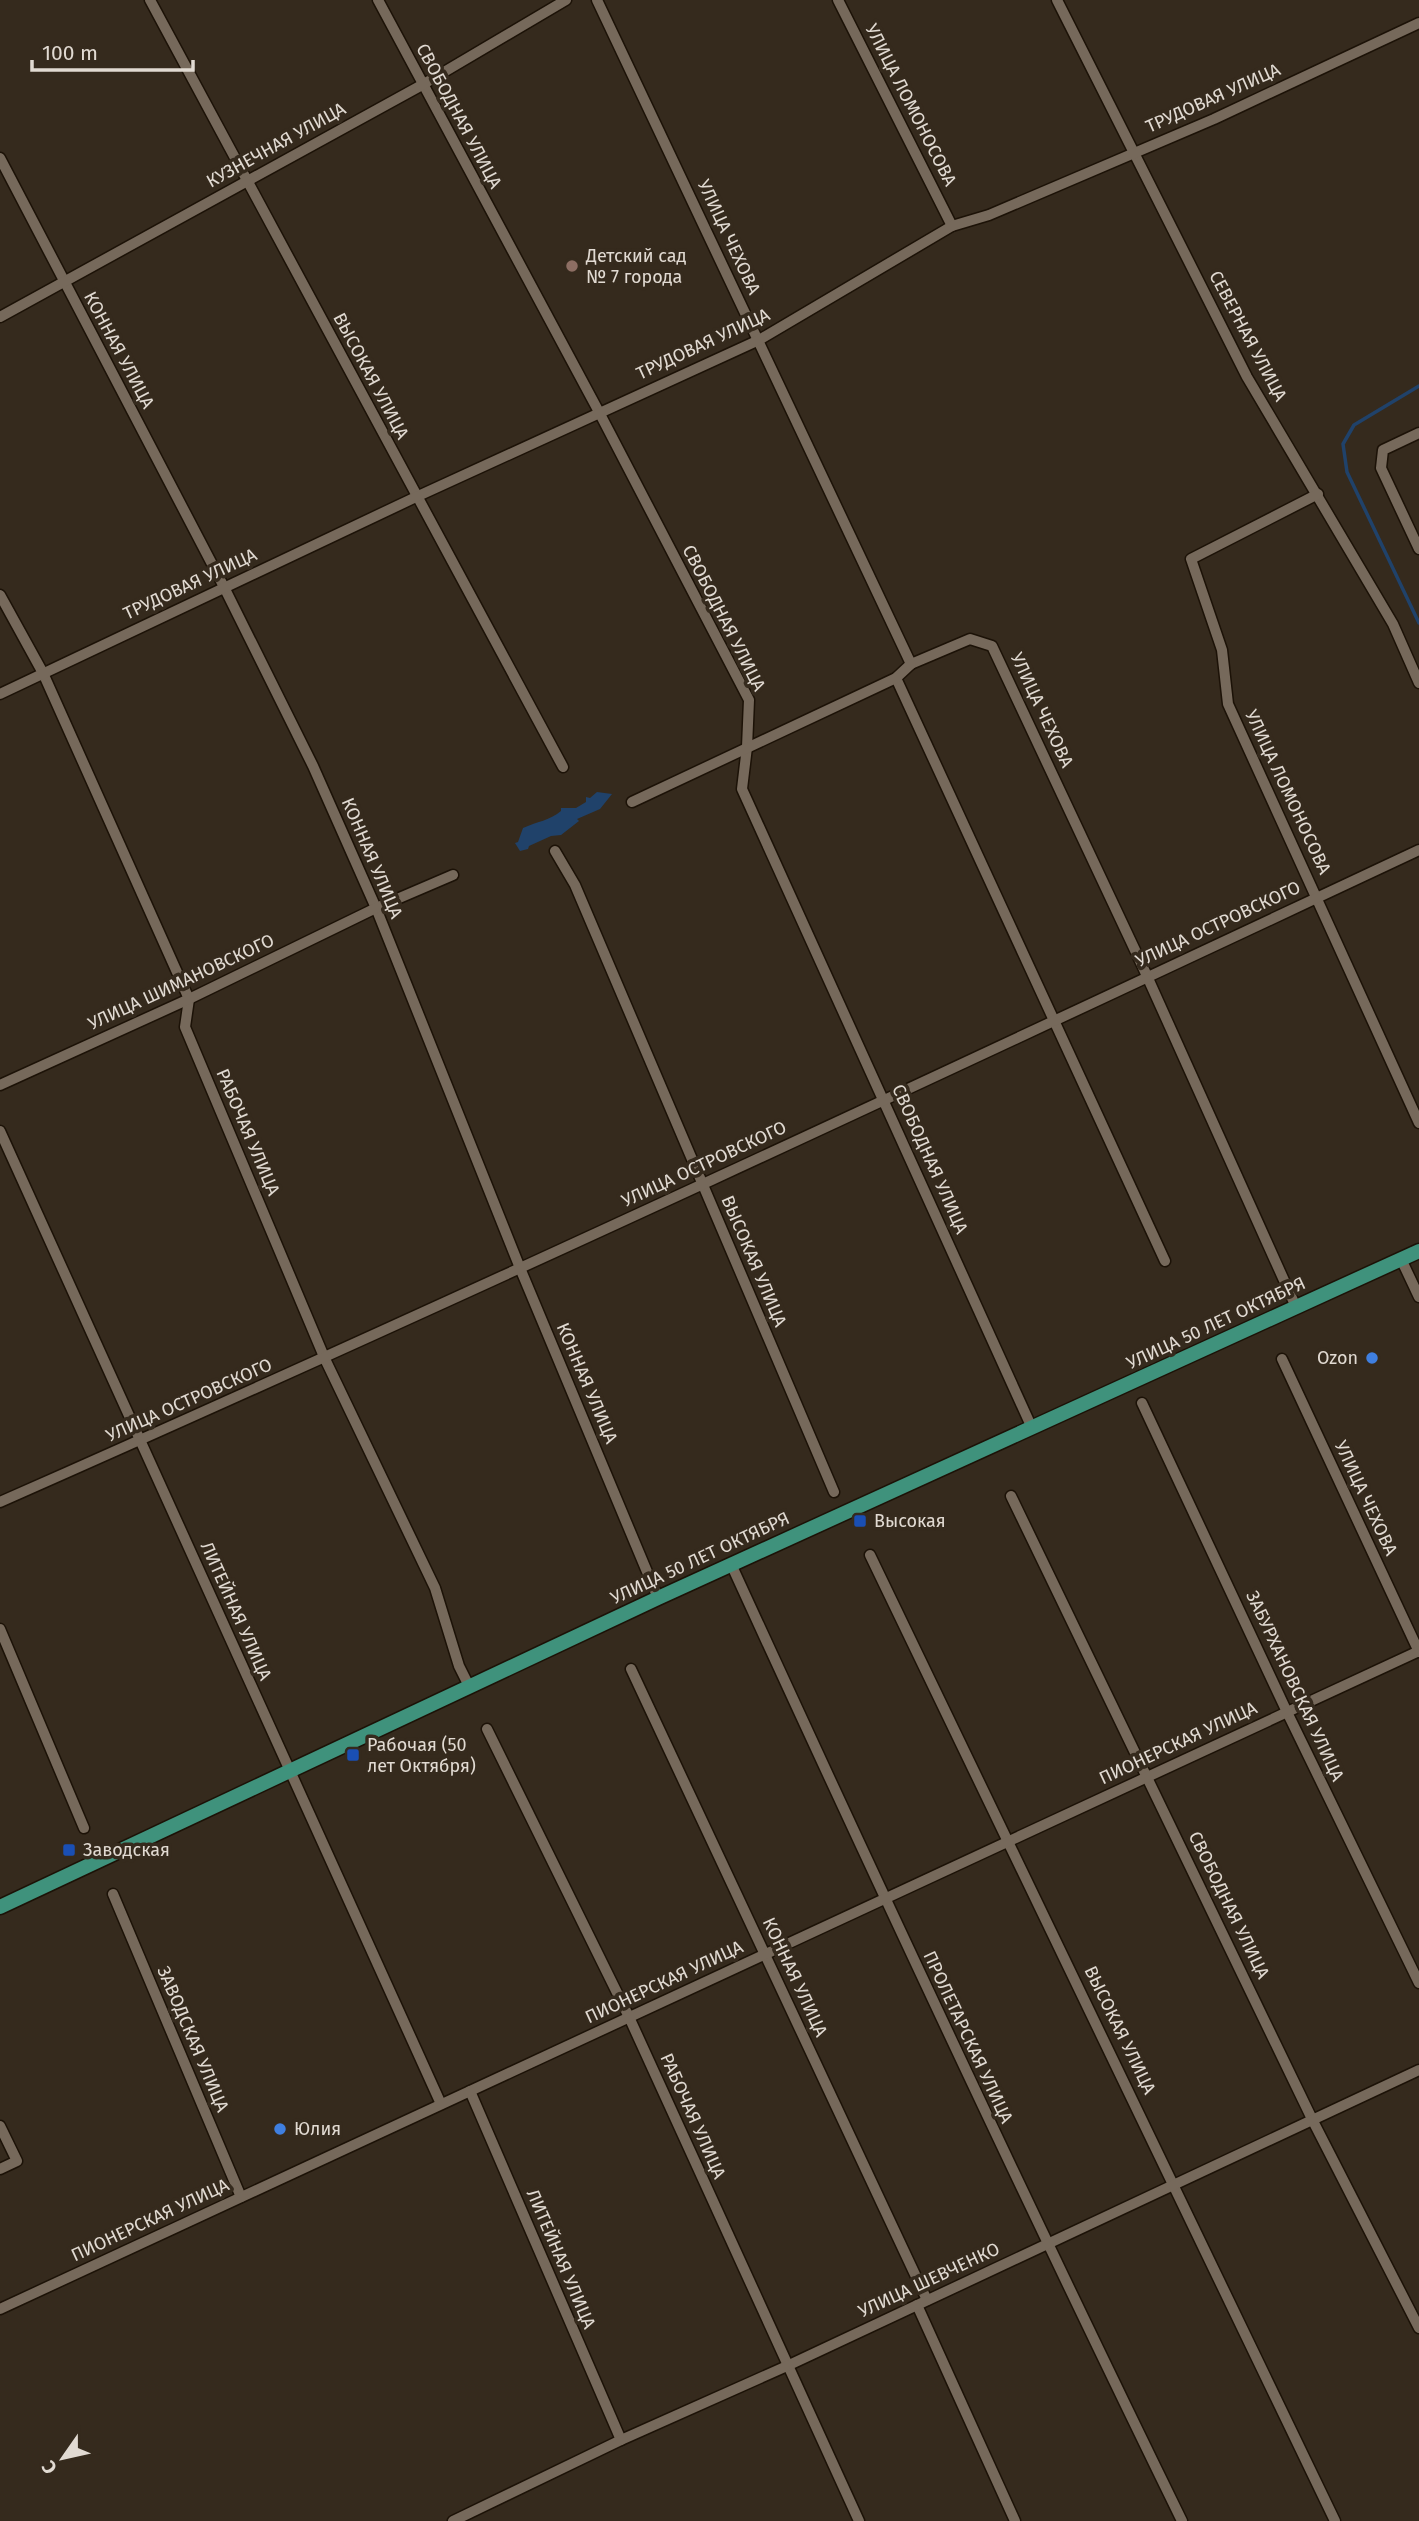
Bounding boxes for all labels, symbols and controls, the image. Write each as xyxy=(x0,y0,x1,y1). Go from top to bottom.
street label: УЛИЦА ЛОМОНОСОВА xyxy=(861,20,962,190)
scale bar xyxy=(32,28,192,72)
text: 100 m xyxy=(42,40,98,66)
street label: СВОБОДНАЯ УЛИЦА xyxy=(411,40,507,193)
street label: ТРУДОВАЯ УЛИЦА xyxy=(1142,58,1284,137)
street label: КУЗНЕЧНАЯ УЛИЦА xyxy=(202,97,350,192)
street label: УЛИЦА ЧЕХОВА xyxy=(693,176,766,299)
place label: Детский сад № 7 города xyxy=(585,245,687,288)
marker: Детский сад № 7 города xyxy=(564,258,580,274)
street label: СЕВЕРНАЯ УЛИЦА xyxy=(1204,267,1292,406)
street label: КОННАЯ УЛИЦА xyxy=(79,288,159,413)
street label: ТРУДОВАЯ УЛИЦА xyxy=(633,303,774,385)
street label: ВЫСОКАЯ УЛИЦА xyxy=(328,309,414,444)
street label: СВОБОДНАЯ УЛИЦА xyxy=(678,541,771,695)
street label: ТРУДОВАЯ УЛИЦА xyxy=(120,543,261,625)
street label: УЛИЦА ЧЕХОВА xyxy=(1006,649,1079,772)
street label: УЛИЦА ЛОМОНОСОВА xyxy=(1240,706,1336,878)
street label: КОННАЯ УЛИЦА xyxy=(337,794,408,922)
street label: УЛИЦА ОСТРОВСКОГО xyxy=(1132,876,1304,972)
street label: УЛИЦА ШИМАНОВСКОГО xyxy=(84,929,278,1035)
street label: РАБОЧАЯ УЛИЦА xyxy=(211,1065,285,1199)
street label: СВОБОДНАЯ УЛИЦА xyxy=(887,1081,973,1238)
street label: УЛИЦА ОСТРОВСКОГО xyxy=(618,1116,790,1212)
street label: ВЫСОКАЯ УЛИЦА xyxy=(716,1192,792,1330)
street label: УЛИЦА 50 ЛЕТ ОКТЯБРЯ xyxy=(1123,1272,1309,1374)
street label: КОННАЯ УЛИЦА xyxy=(552,1319,623,1447)
place label: Ozon xyxy=(1317,1347,1358,1369)
marker: Ozon xyxy=(1364,1350,1380,1366)
street label: УЛИЦА ОСТРОВСКОГО xyxy=(103,1353,275,1447)
street label: УЛИЦА ЧЕХОВА xyxy=(1330,1437,1403,1560)
street label: УЛИЦА 50 ЛЕТ ОКТЯБРЯ xyxy=(607,1507,793,1609)
place label: Высокая xyxy=(874,1510,946,1532)
marker: Высокая xyxy=(852,1513,868,1529)
street label: ЛИТЕЙНАЯ УЛИЦА xyxy=(196,1538,277,1684)
street label: ЗАБУРХАНОВСКАЯ УЛИЦА xyxy=(1241,1587,1349,1785)
street label: ПИОНЕРСКАЯ УЛИЦА xyxy=(1096,1696,1261,1789)
place label: Рабочая (50 лет Октября) xyxy=(367,1734,476,1777)
marker: Рабочая (50 лет Октября) xyxy=(345,1747,361,1763)
street label: СВОБОДНАЯ УЛИЦА xyxy=(1184,1828,1275,1983)
place label: Заводская xyxy=(83,1839,170,1861)
marker: Заводская xyxy=(61,1842,77,1858)
street label: КОННАЯ УЛИЦА xyxy=(758,1914,833,2041)
street label: ПИОНЕРСКАЯ УЛИЦА xyxy=(582,1935,747,2028)
street label: ПРОЛЕТАРСКАЯ УЛИЦА xyxy=(918,1947,1018,2127)
street label: ВЫСОКАЯ УЛИЦА xyxy=(1079,1962,1161,2098)
street label: ЗАВОДСКАЯ УЛИЦА xyxy=(152,1963,234,2116)
street label: РАБОЧАЯ УЛИЦА xyxy=(655,2050,731,2183)
place label: Юлия xyxy=(294,2118,341,2140)
marker: Юлия xyxy=(272,2121,288,2137)
street label: ПИОНЕРСКАЯ УЛИЦА xyxy=(68,2173,233,2266)
street label: ЛИТЕЙНАЯ УЛИЦА xyxy=(522,2186,601,2333)
street label: УЛИЦА ШЕВЧЕНКО xyxy=(855,2238,1003,2322)
north arrow xyxy=(28,2423,98,2493)
text: С xyxy=(37,2456,62,2478)

